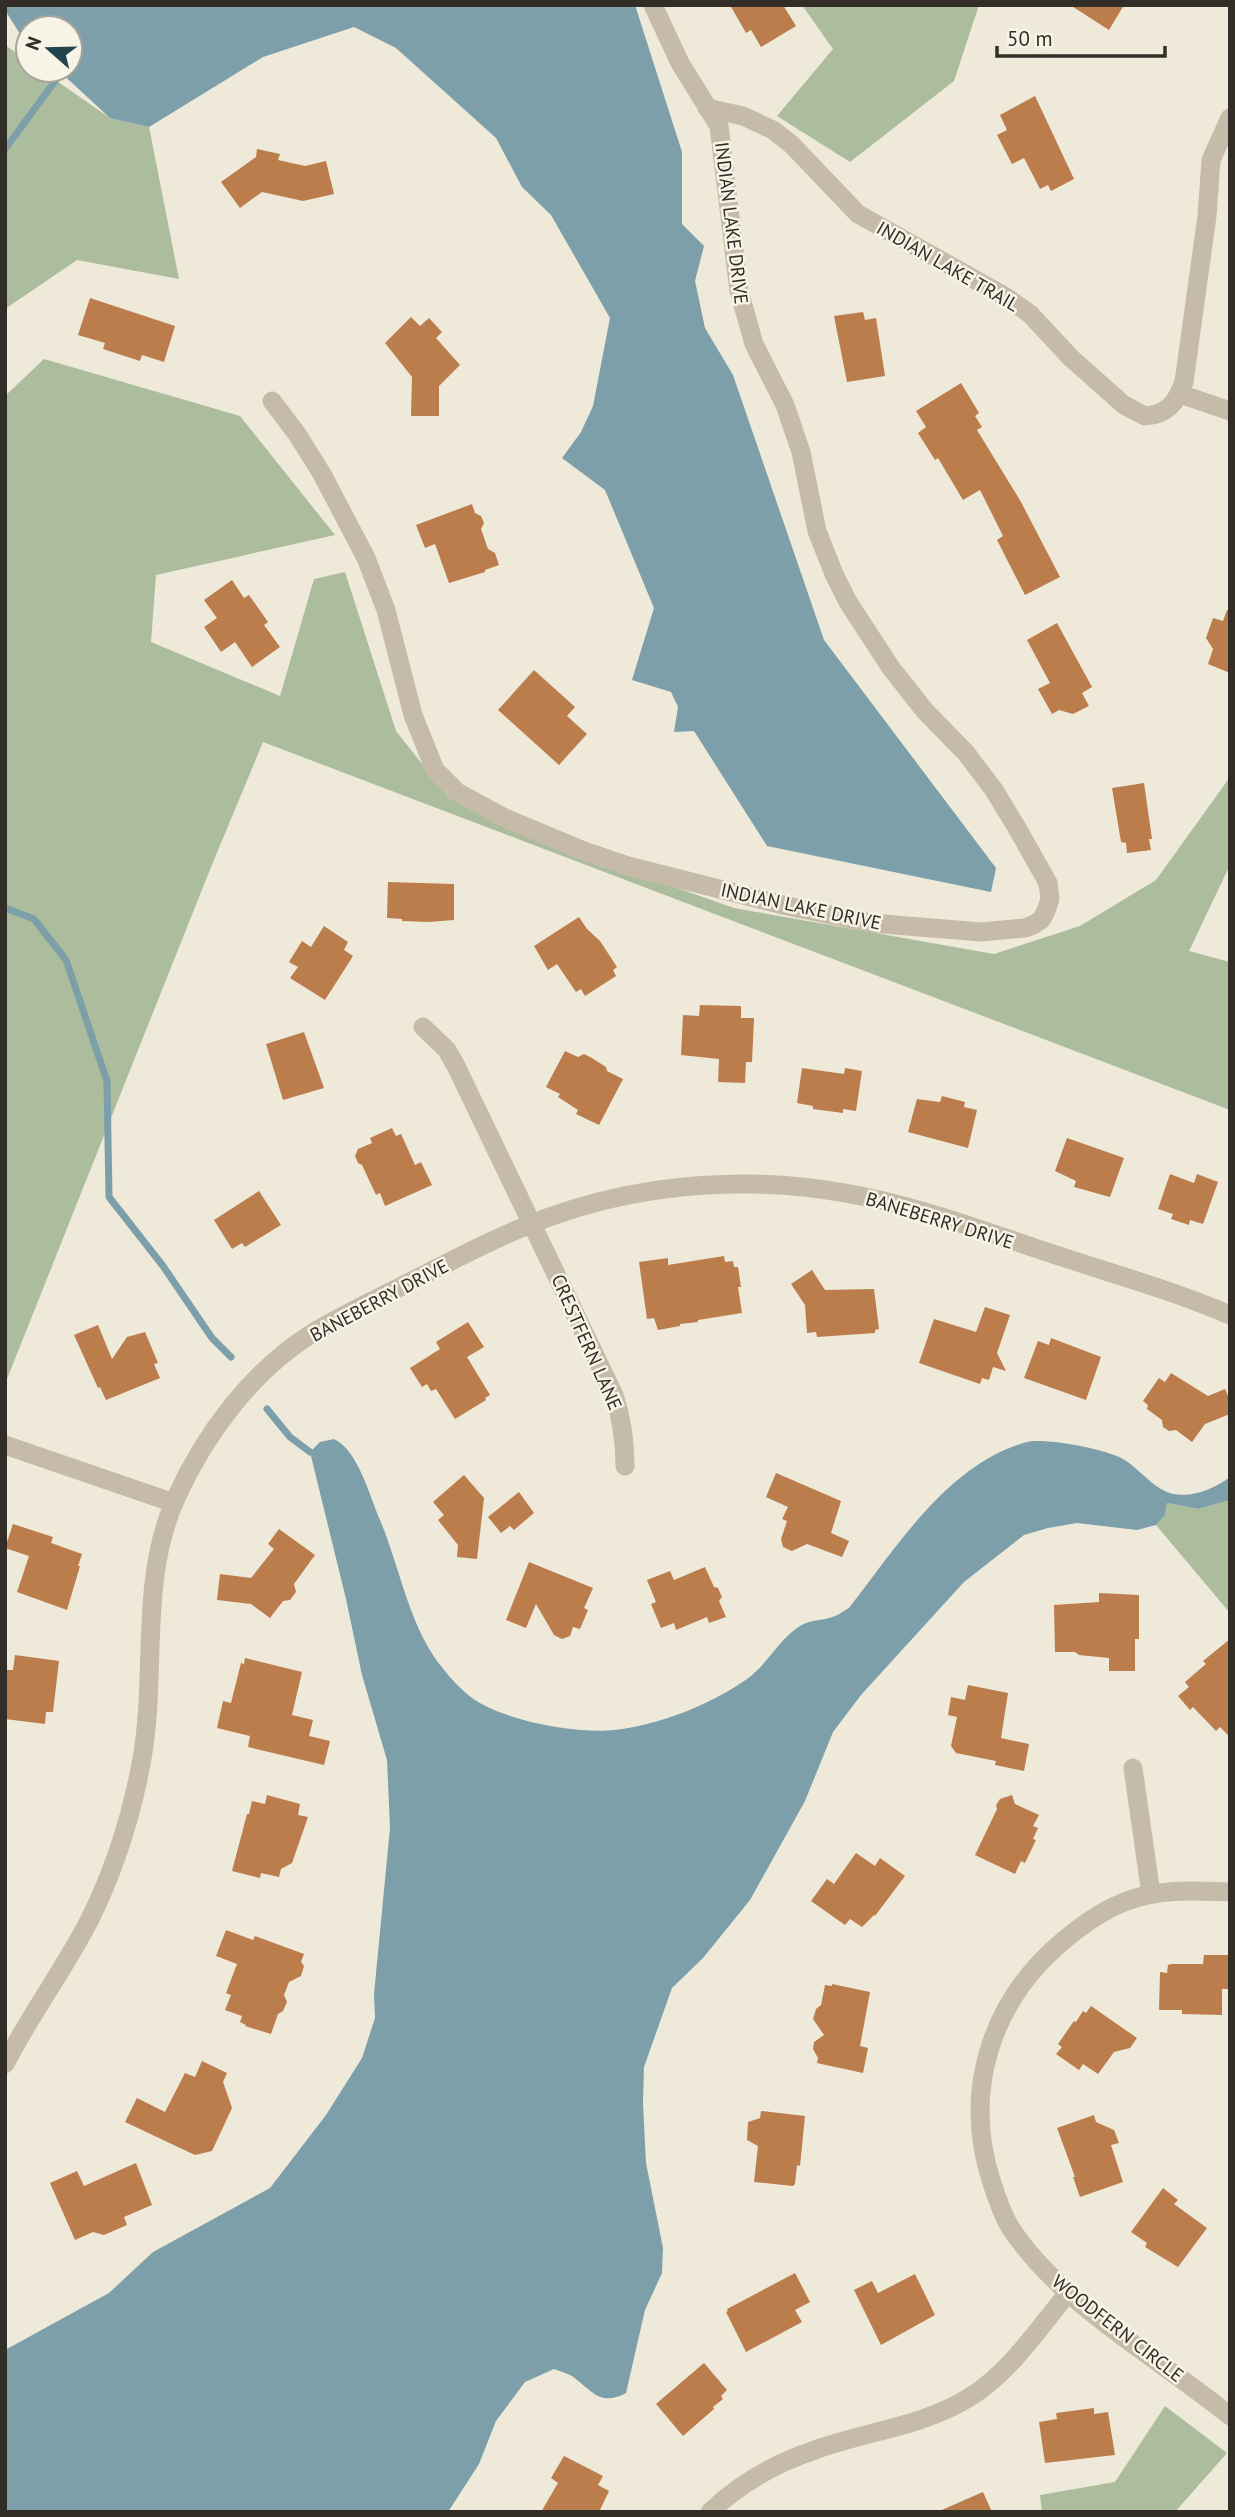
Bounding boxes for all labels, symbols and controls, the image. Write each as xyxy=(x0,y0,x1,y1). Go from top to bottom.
north arrow xyxy=(14,14,84,84)
scale bar xyxy=(997,14,1165,58)
text: 50 m xyxy=(1007,25,1053,52)
text: N xyxy=(20,33,46,53)
street label: INDIAN LAKE DRIVE xyxy=(710,140,754,306)
street label: INDIAN LAKE TRAIL xyxy=(873,216,1024,317)
street label: INDIAN LAKE DRIVE xyxy=(719,877,883,935)
street label: BANEBERRY DRIVE xyxy=(863,1186,1017,1254)
street label: BANEBERRY DRIVE xyxy=(306,1253,452,1347)
street label: CRESTFERN LANE xyxy=(546,1270,628,1414)
street label: WOODFERN CIRCLE xyxy=(1047,2269,1189,2387)

